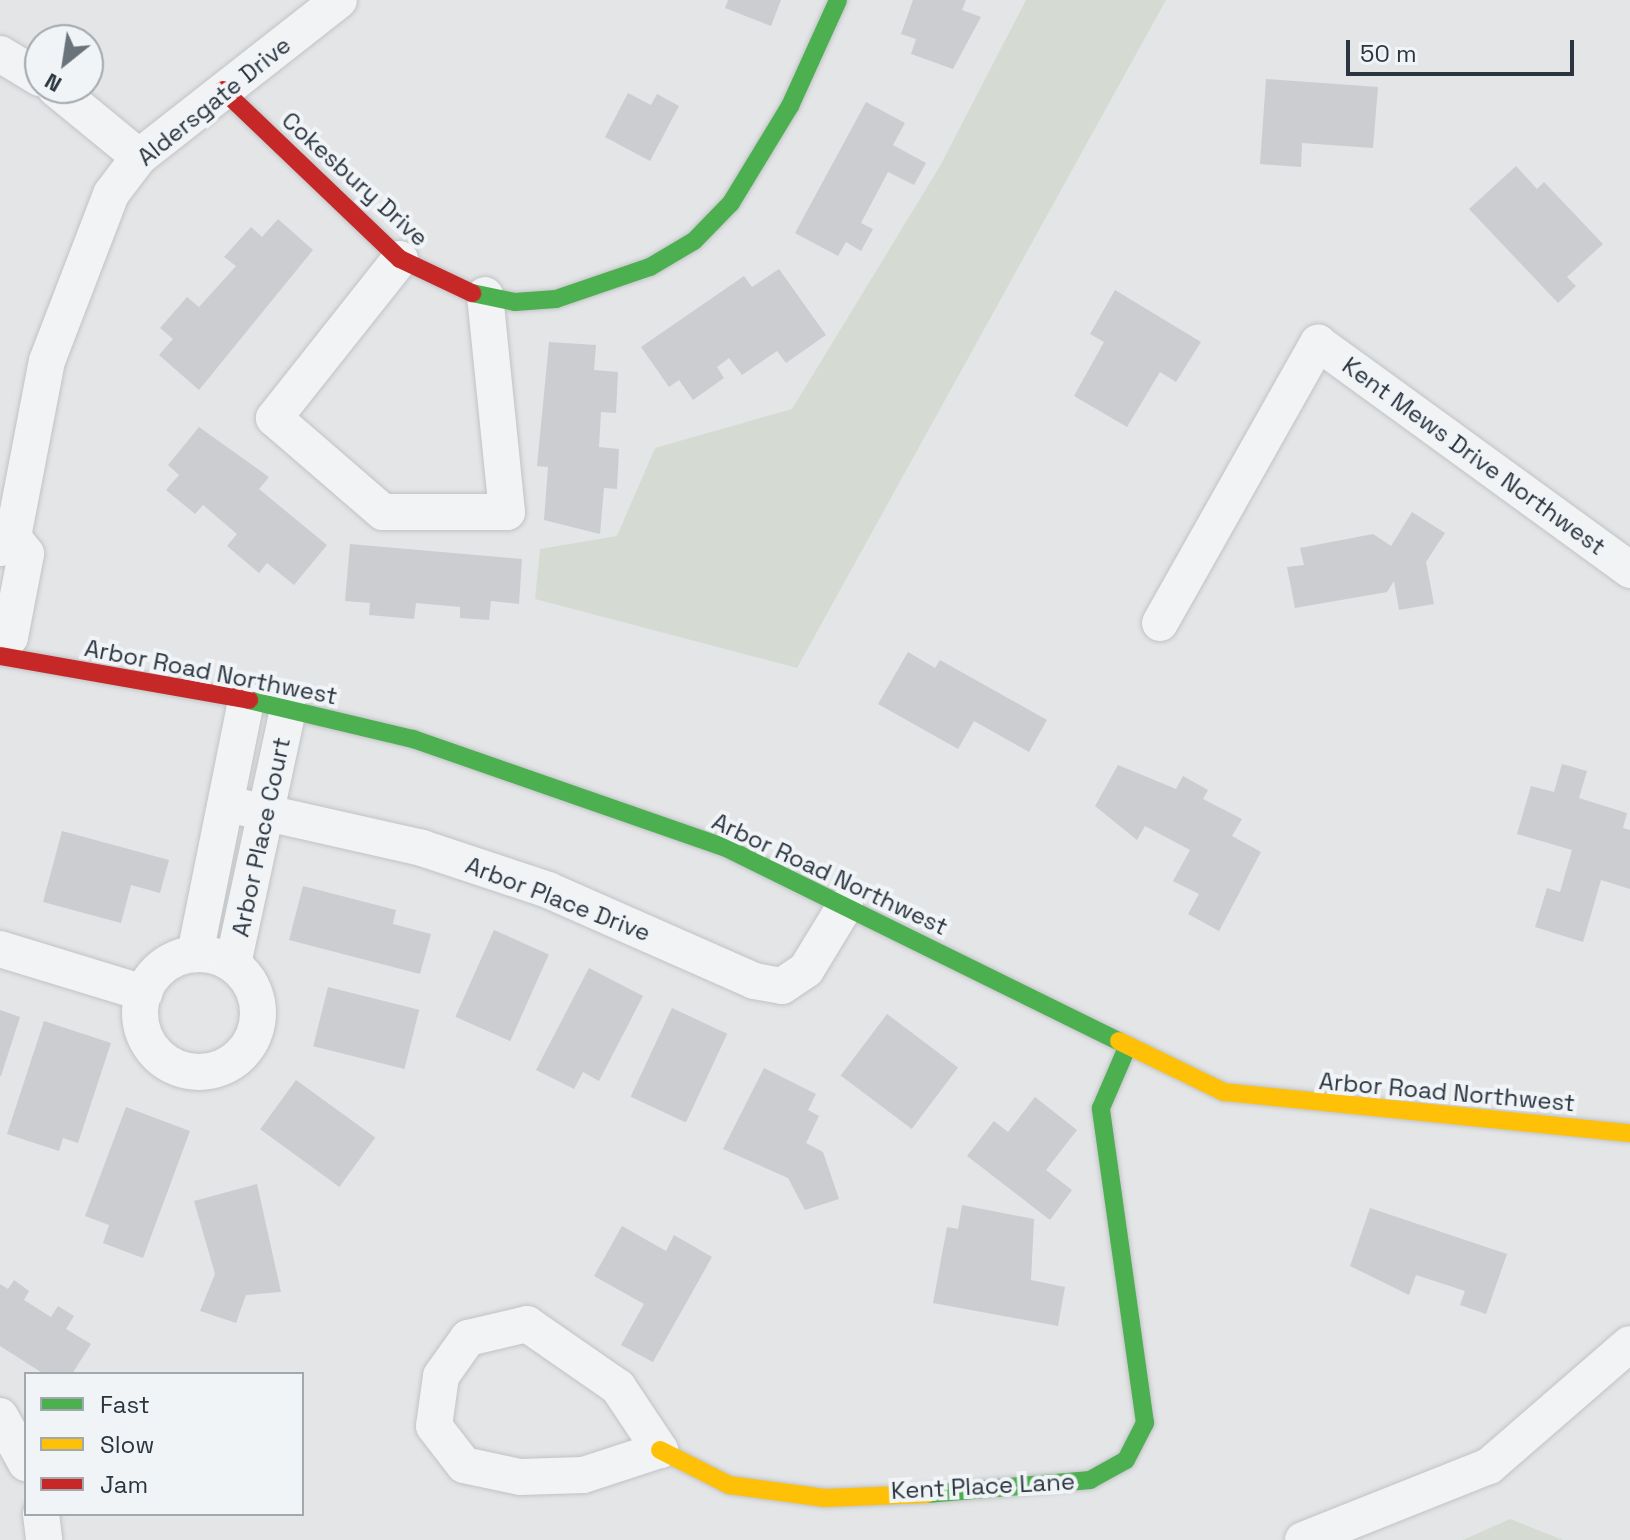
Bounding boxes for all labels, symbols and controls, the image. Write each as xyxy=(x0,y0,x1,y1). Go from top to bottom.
north arrow xyxy=(24,24,104,104)
scale bar xyxy=(1350,24,1578,74)
street label: Aldersgate Drive xyxy=(131,30,297,172)
text: 50 m xyxy=(1360,38,1417,69)
text: N xyxy=(40,67,66,99)
street label: Cokesbury Drive xyxy=(276,106,434,252)
street label: Kent Mews Drive Northwest xyxy=(1337,351,1611,561)
street label: Arbor Road Northwest xyxy=(82,633,340,711)
street label: Arbor Place Court xyxy=(226,735,296,939)
street label: Arbor Road Northwest xyxy=(708,807,952,941)
street label: Arbor Place Drive xyxy=(462,850,654,948)
street label: Arbor Road Northwest xyxy=(1318,1066,1576,1118)
legend xyxy=(24,1372,304,1516)
text: Fast xyxy=(100,1389,150,1420)
text: Slow xyxy=(100,1429,154,1460)
street label: Kent Place Lane xyxy=(890,1467,1076,1505)
text: Jam xyxy=(100,1469,148,1500)

